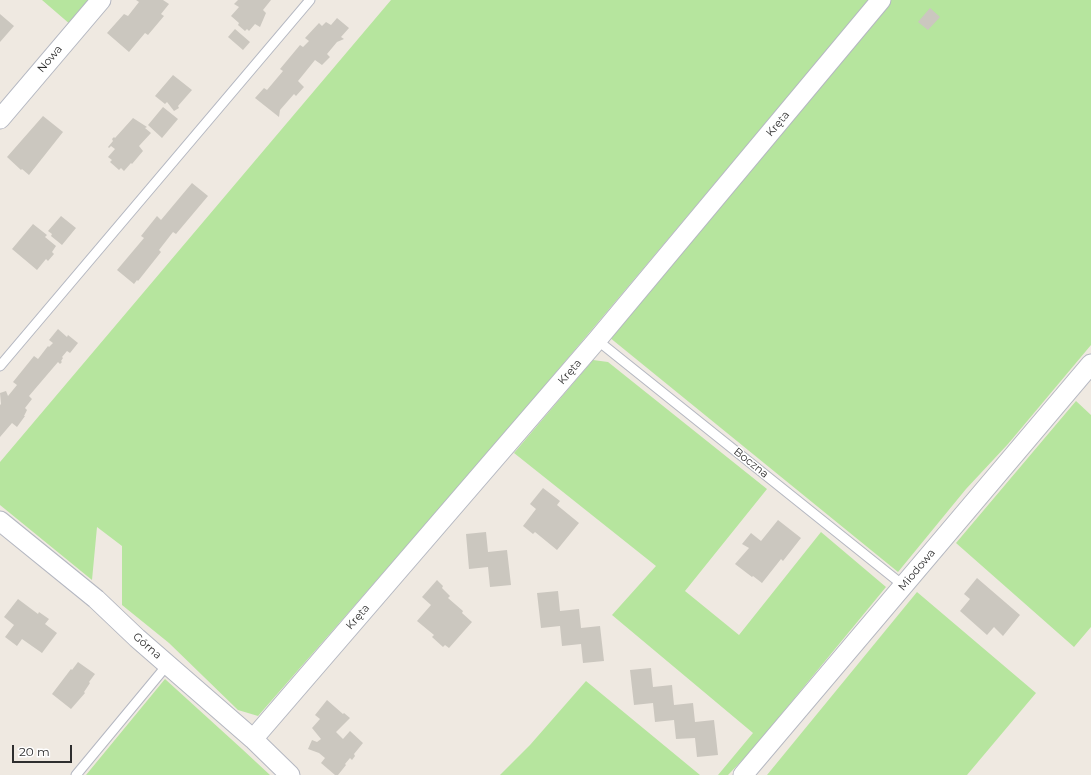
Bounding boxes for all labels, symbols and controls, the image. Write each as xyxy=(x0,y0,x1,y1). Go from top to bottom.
street label: Nowa xyxy=(35,43,65,75)
street label: Kręta xyxy=(764,109,792,139)
street label: Kręta xyxy=(555,357,585,387)
street label: Boczna xyxy=(731,445,771,481)
street label: Miodowa xyxy=(896,546,938,594)
street label: Kręta xyxy=(343,602,373,632)
street label: Górna xyxy=(130,630,164,662)
scale bar xyxy=(14,737,74,763)
text: 20 m xyxy=(19,744,50,759)

